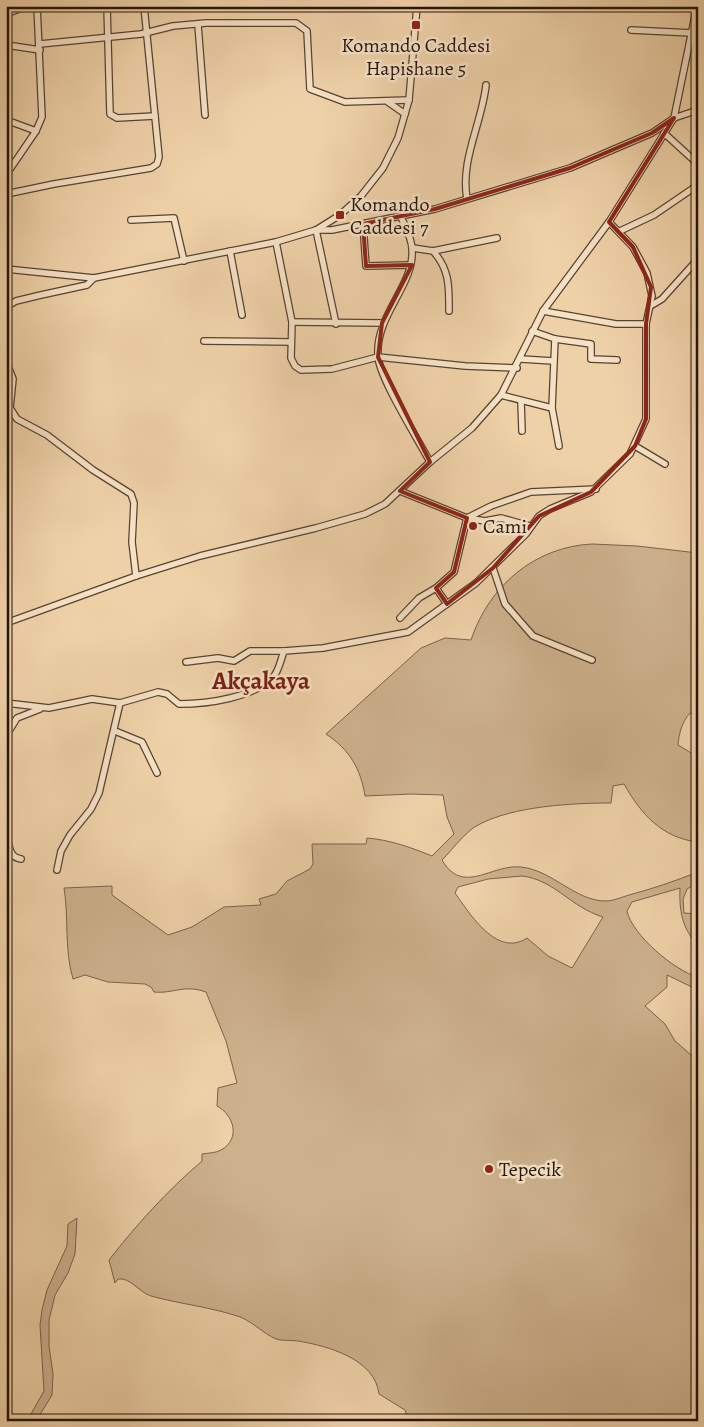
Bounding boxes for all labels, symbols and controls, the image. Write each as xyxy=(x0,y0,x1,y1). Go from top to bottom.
marker: Komando Caddesi Hapishane 5 xyxy=(410,19,422,31)
place label: Komando Caddesi Hapishane 5 xyxy=(341,32,491,82)
place label: Komando Caddesi 7 xyxy=(350,191,430,241)
marker: Komando Caddesi 7 xyxy=(334,209,346,221)
place label: Cami xyxy=(483,513,527,540)
marker: Cami xyxy=(467,520,479,532)
district label: Akçakaya xyxy=(211,664,310,698)
place label: Tepecik xyxy=(499,1156,561,1183)
marker: Tepecik xyxy=(483,1163,495,1175)

